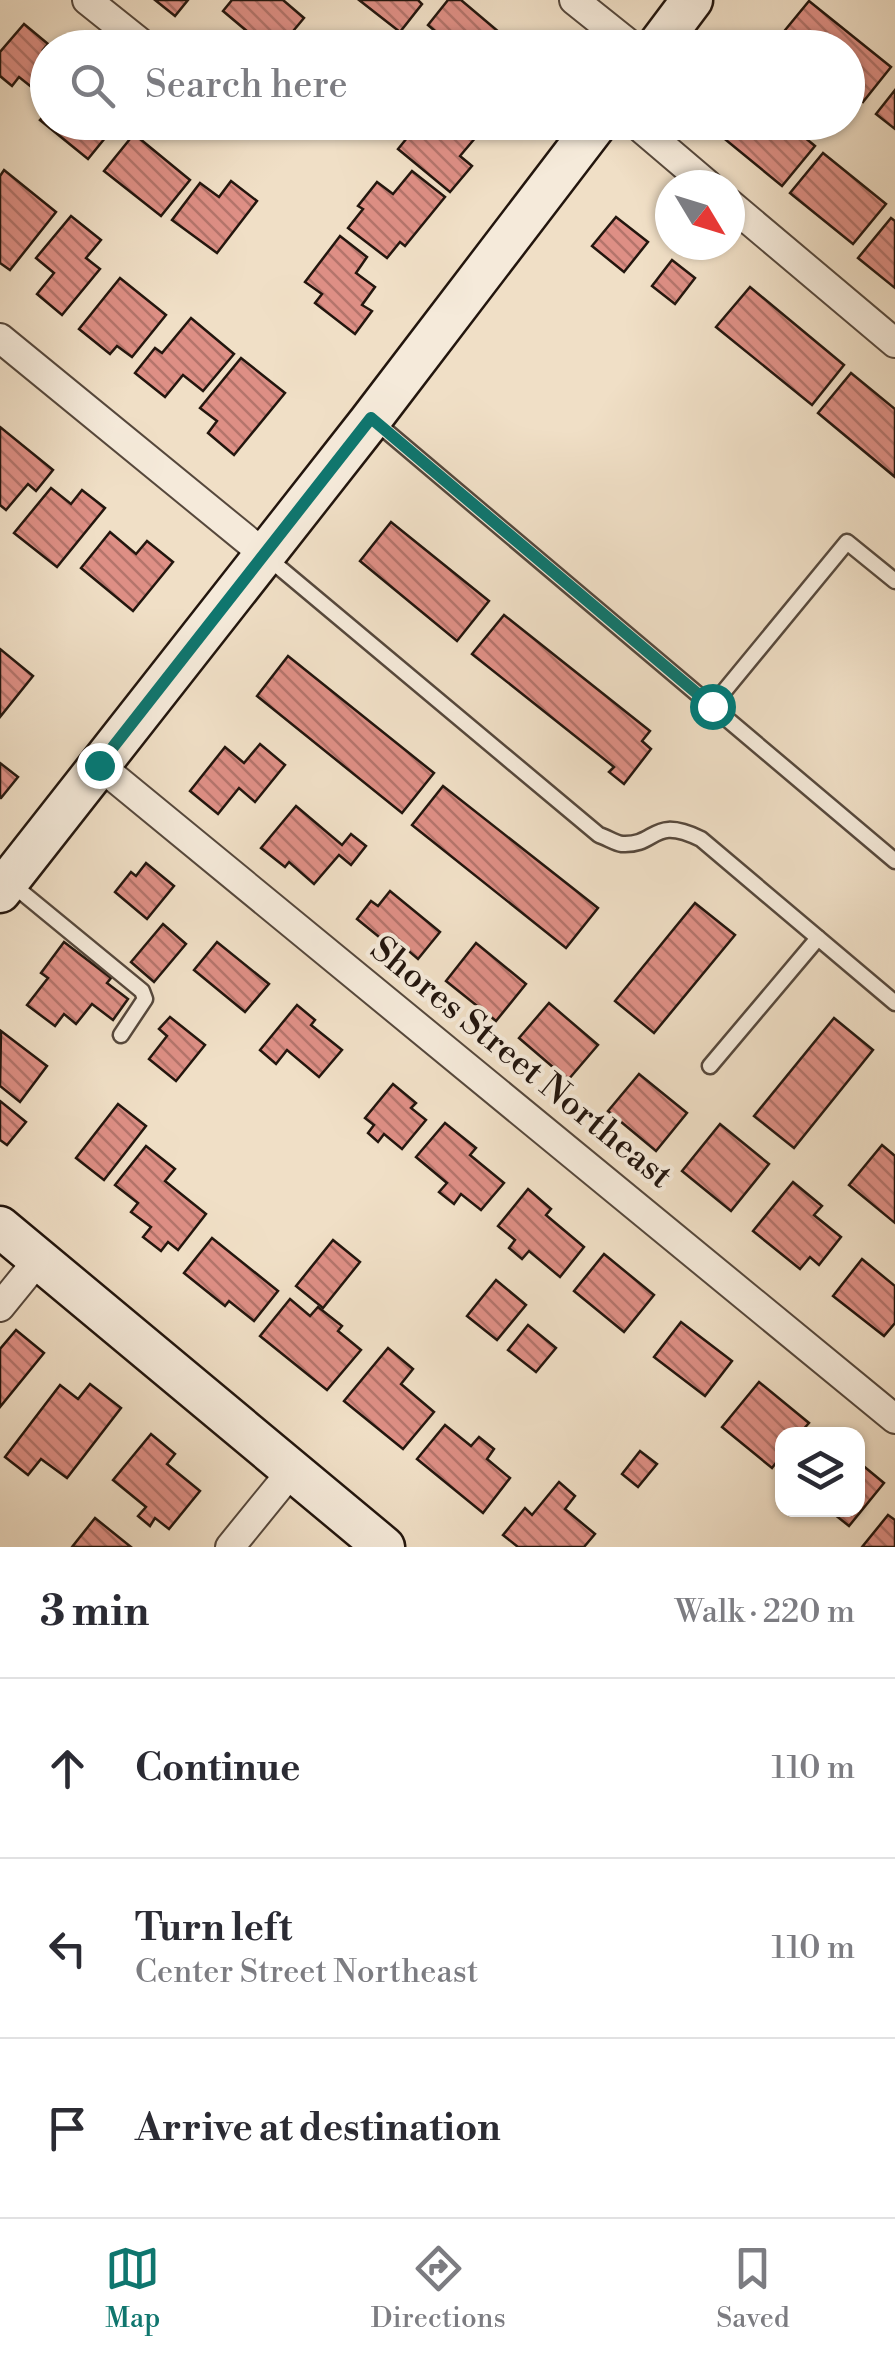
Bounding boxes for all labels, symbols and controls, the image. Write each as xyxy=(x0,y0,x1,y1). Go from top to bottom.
search box xyxy=(30,30,865,140)
icon: search xyxy=(65,58,120,113)
text: Search here xyxy=(145,62,348,109)
north arrow xyxy=(655,170,745,260)
route start xyxy=(690,684,736,730)
route end xyxy=(77,743,123,789)
street label: Shores Street Northeast xyxy=(361,928,681,1198)
map controls xyxy=(775,1427,865,1517)
button: layers xyxy=(775,1427,865,1517)
text: 3 min xyxy=(40,1586,149,1639)
text: Walk · 220 m xyxy=(675,1592,855,1632)
icon: ahead xyxy=(40,1741,95,1796)
text: Continue xyxy=(135,1745,300,1792)
text: 110 m xyxy=(772,1748,855,1788)
text: Turn left xyxy=(135,1905,292,1952)
icon: left xyxy=(40,1921,95,1976)
text: 110 m xyxy=(772,1928,855,1968)
text: Center Street Northeast xyxy=(135,1952,478,1992)
icon: arrive xyxy=(40,2101,95,2156)
text: Arrive at destination xyxy=(135,2105,501,2152)
tab: Map xyxy=(105,2241,160,2336)
tab: Directions xyxy=(371,2241,506,2336)
tab: Saved xyxy=(716,2241,790,2336)

